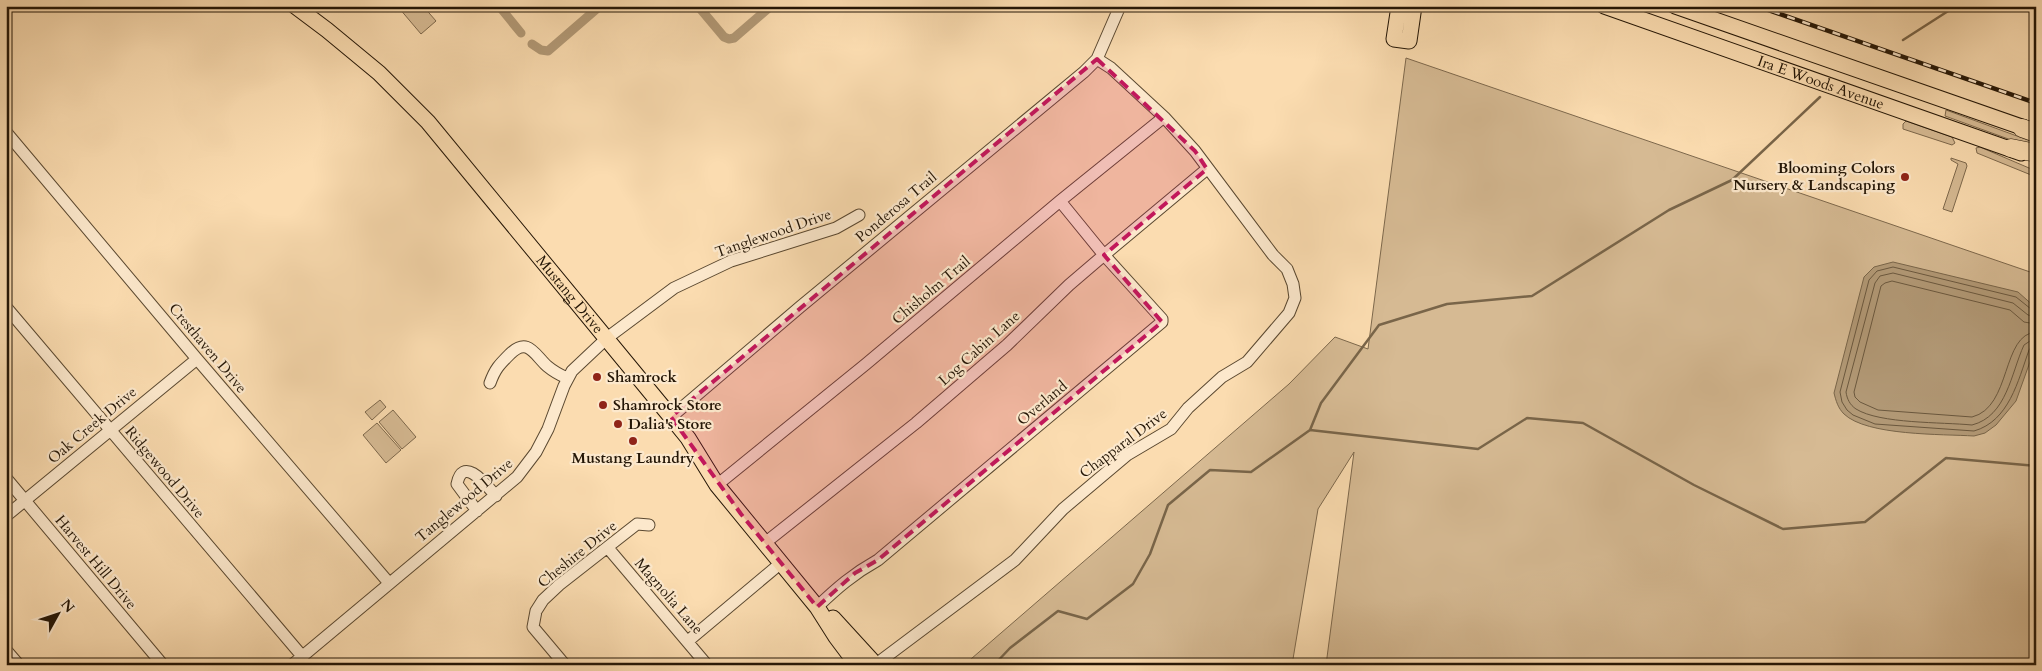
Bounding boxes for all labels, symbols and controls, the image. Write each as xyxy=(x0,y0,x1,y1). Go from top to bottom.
street label: Ira E Woods Avenue xyxy=(1755,51,1887,114)
place label: Blooming Colors Nursery & Landscaping xyxy=(1733,158,1895,195)
street label: Ponderosa Trail xyxy=(851,167,941,247)
marker: Blooming Colors Nursery & Landscaping xyxy=(1899,171,1911,183)
street label: Tanglewood Drive xyxy=(712,204,834,262)
street label: Mustang Drive xyxy=(532,251,608,338)
street label: Chisholm Trail xyxy=(887,251,975,329)
street label: Cresthaven Drive xyxy=(165,299,252,397)
street label: Log Cabin Lane xyxy=(934,306,1024,390)
place label: Shamrock xyxy=(607,367,677,387)
marker: Shamrock xyxy=(591,371,603,383)
street label: Overland xyxy=(1013,376,1071,430)
street label: Oak Creek Drive xyxy=(43,382,141,468)
place label: Shamrock Store xyxy=(613,395,722,415)
marker: Shamrock Store xyxy=(597,399,609,411)
street label: Chapparal Drive xyxy=(1075,403,1171,482)
place label: Dalia's Store xyxy=(628,414,712,434)
marker: Dalia's Store xyxy=(612,418,624,430)
street label: Ridgewood Drive xyxy=(121,422,210,522)
marker: Mustang Laundry xyxy=(627,435,639,447)
place label: Mustang Laundry xyxy=(572,448,695,468)
street label: Tanglewood Drive xyxy=(411,453,517,547)
street label: Harvest Hill Drive xyxy=(51,511,142,614)
street label: Cheshire Drive xyxy=(533,516,621,592)
street label: Magnolia Lane xyxy=(630,554,708,639)
north arrow xyxy=(32,588,82,638)
text: N xyxy=(56,595,79,617)

